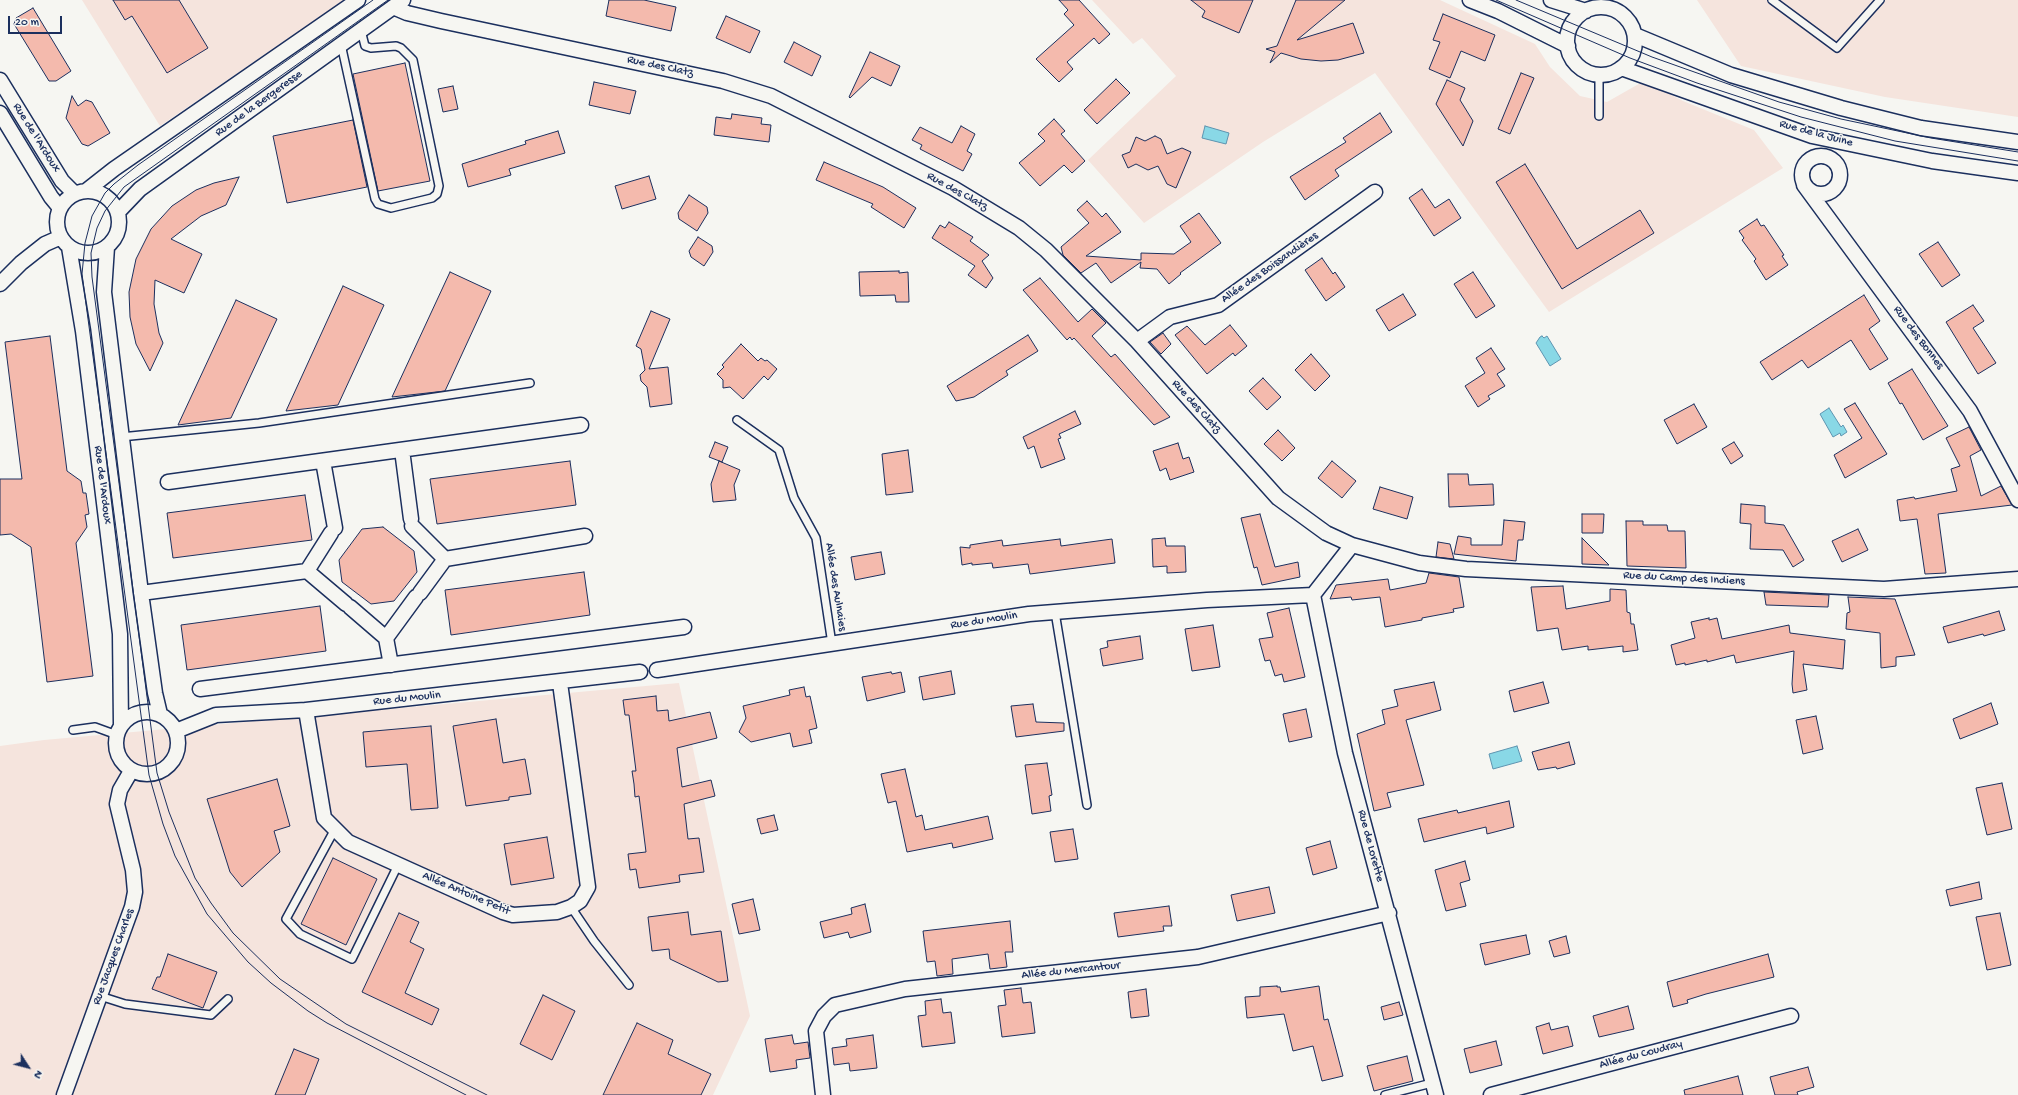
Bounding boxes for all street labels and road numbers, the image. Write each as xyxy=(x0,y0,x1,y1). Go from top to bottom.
street label: Rue des Clatz xyxy=(626,53,694,81)
street label: Rue de la Bergeresse xyxy=(213,68,305,140)
street label: Rue de l'Ardoux xyxy=(9,101,63,175)
street label: Rue de la Juine xyxy=(1778,117,1854,151)
street label: Rue des Clatz xyxy=(924,169,990,215)
street label: Allée des Boissandières xyxy=(1219,229,1321,307)
street label: Rue des Bonnes xyxy=(1889,303,1947,373)
street label: Rue des Clatz xyxy=(1168,377,1224,437)
street label: Rue de l'Ardoux xyxy=(90,445,114,525)
street label: Allée des Aulnaies xyxy=(821,542,849,632)
street label: Rue du Camp des Indiens xyxy=(1623,569,1745,589)
street label: Rue du Moulin xyxy=(949,609,1019,633)
street label: Rue du Moulin xyxy=(373,688,441,710)
street label: Rue de Lorette xyxy=(1353,808,1387,884)
street label: Allée Antoine Petit xyxy=(420,869,512,919)
street label: Rue Jacques Charles xyxy=(90,907,138,1007)
street label: Allée du Mercantour xyxy=(1021,959,1121,983)
street label: Allée du Coudray xyxy=(1598,1037,1684,1073)

